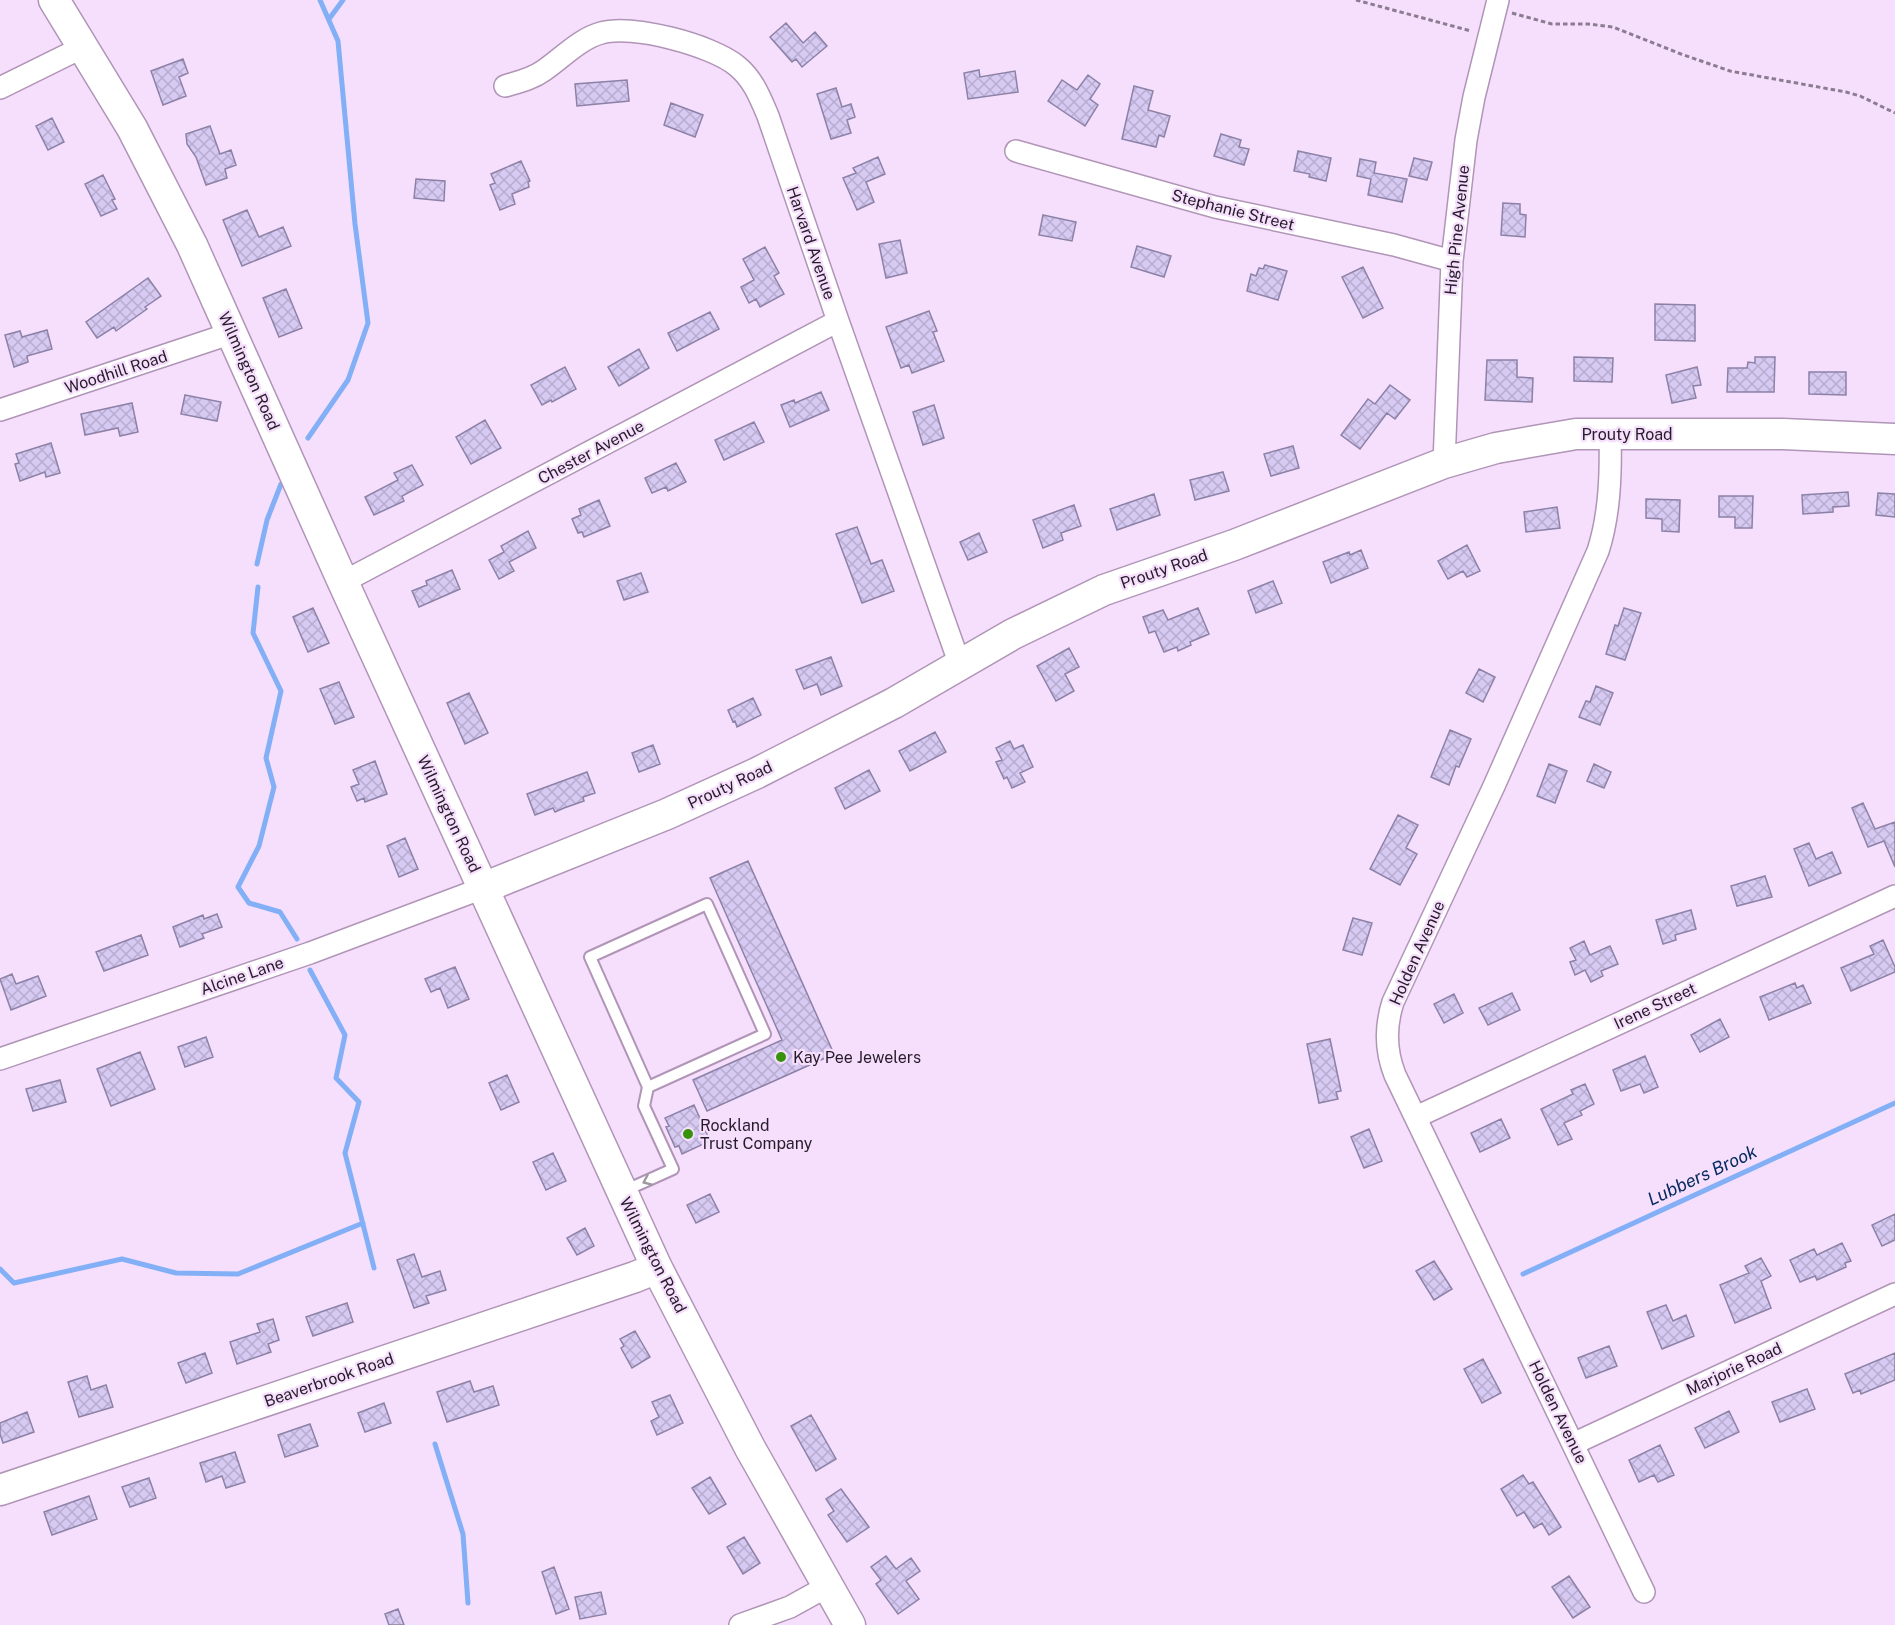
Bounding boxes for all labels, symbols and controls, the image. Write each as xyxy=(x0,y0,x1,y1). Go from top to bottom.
street label: High Pine Avenue xyxy=(1441,164,1473,296)
street label: Harvard Avenue xyxy=(783,184,839,302)
street label: Stephanie Street xyxy=(1170,186,1296,234)
street label: Wilmington Road xyxy=(214,309,284,433)
street label: Woodhill Road xyxy=(62,346,170,398)
street label: Chester Avenue xyxy=(535,416,647,488)
street label: Prouty Road xyxy=(1581,425,1673,444)
street label: Prouty Road xyxy=(1118,545,1210,593)
street label: Wilmington Road xyxy=(413,752,485,876)
street label: Prouty Road xyxy=(685,757,775,813)
street label: Holden Avenue xyxy=(1385,898,1449,1008)
street label: Alcine Lane xyxy=(198,953,286,999)
street label: Irene Street xyxy=(1611,979,1699,1033)
place label: Kay Pee Jewelers xyxy=(793,1048,921,1067)
marker: Kay Pee Jewelers xyxy=(774,1050,788,1064)
place label: Rockland Trust Company xyxy=(700,1116,813,1153)
marker: Rockland Trust Company xyxy=(681,1127,695,1141)
water label: Lubbers Brook xyxy=(1644,1140,1760,1210)
one-way arrow xyxy=(643,1174,654,1186)
street label: Wilmington Road xyxy=(616,1194,690,1316)
street label: Marjorie Road xyxy=(1683,1339,1785,1399)
street label: Beaverbrook Road xyxy=(262,1349,396,1411)
street label: Holden Avenue xyxy=(1525,1357,1591,1467)

